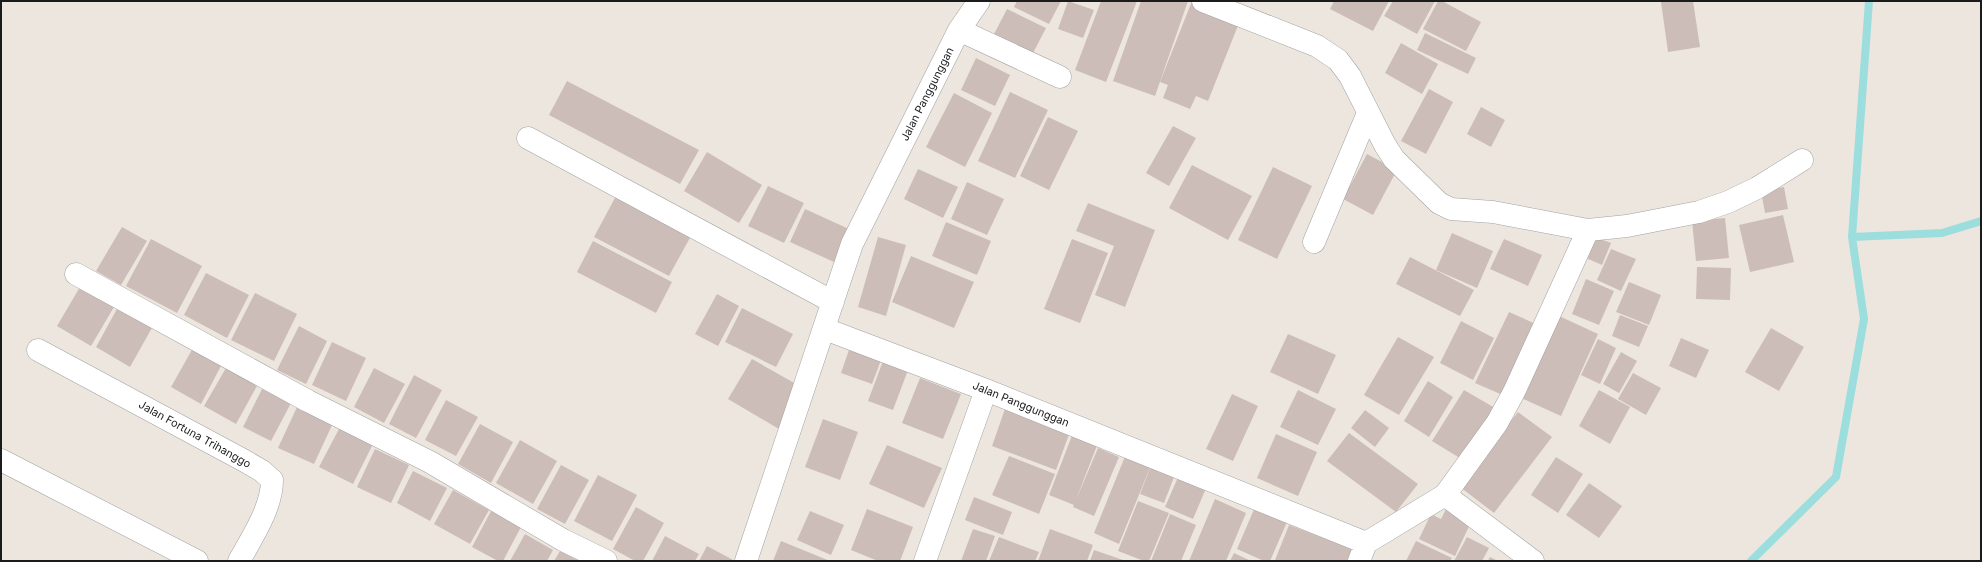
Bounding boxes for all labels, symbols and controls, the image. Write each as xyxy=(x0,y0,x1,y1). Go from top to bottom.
street label: Jalan Panggunggan xyxy=(897,45,957,143)
street label: Jalan Panggunggan xyxy=(971,378,1071,430)
street label: Jalan Fortuna Trihanggo xyxy=(136,397,254,471)

